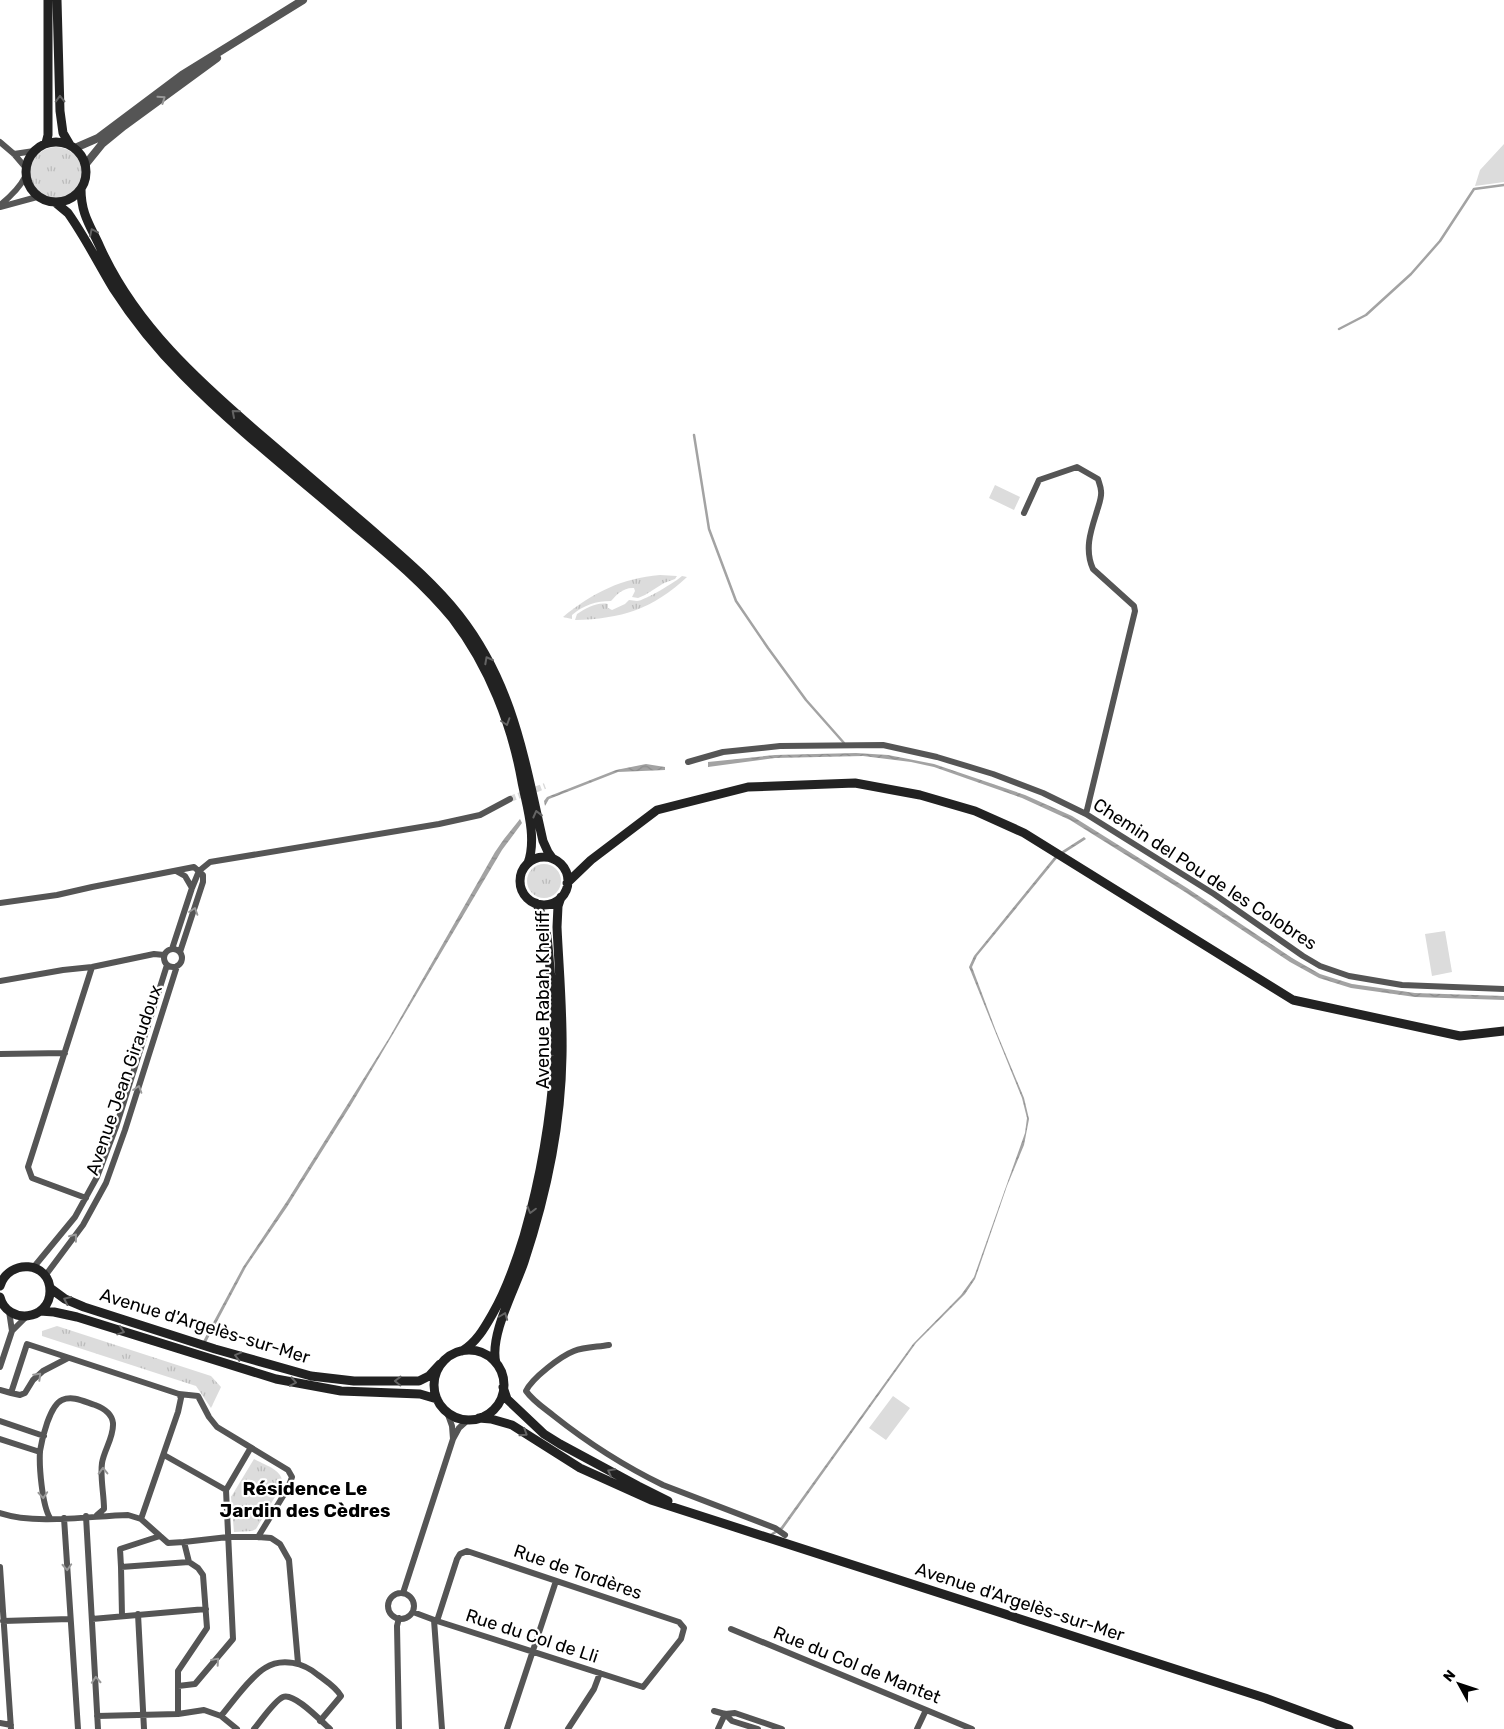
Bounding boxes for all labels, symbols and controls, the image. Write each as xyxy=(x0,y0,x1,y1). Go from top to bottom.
one-way arrow xyxy=(54,94,65,102)
one-way arrow xyxy=(156,96,166,105)
one-way arrow xyxy=(89,228,99,237)
one-way arrow xyxy=(232,410,241,419)
one-way arrow xyxy=(484,656,494,665)
one-way arrow xyxy=(501,718,511,726)
street label: Chemin del Pou de les Colobres xyxy=(1089,793,1321,955)
one-way arrow xyxy=(532,809,543,818)
one-way arrow xyxy=(188,907,198,916)
street label: Avenue Rabah Kheliff xyxy=(532,910,554,1089)
street label: Avenue Jean Giraudoux xyxy=(81,982,167,1178)
one-way arrow xyxy=(133,1085,143,1094)
one-way arrow xyxy=(526,1205,537,1214)
one-way arrow xyxy=(68,1234,76,1243)
street label: Avenue d'Argelès-sur-Mer xyxy=(97,1284,313,1369)
one-way arrow xyxy=(63,1296,72,1306)
one-way arrow xyxy=(498,1312,508,1321)
one-way arrow xyxy=(116,1325,125,1335)
one-way arrow xyxy=(235,1351,243,1361)
one-way arrow xyxy=(32,1373,41,1382)
one-way arrow xyxy=(393,1376,401,1386)
one-way arrow xyxy=(289,1377,298,1387)
one-way arrow xyxy=(518,1427,528,1436)
one-way arrow xyxy=(97,1467,108,1475)
one-way arrow xyxy=(608,1468,617,1478)
district label: Résidence Le Jardin des Cèdres xyxy=(220,1477,390,1522)
one-way arrow xyxy=(38,1491,49,1499)
street label: Rue de Tordères xyxy=(511,1540,645,1604)
street label: Avenue d'Argelès-sur-Mer xyxy=(913,1558,1127,1646)
one-way arrow xyxy=(61,1563,72,1571)
street label: Rue du Col de Lli xyxy=(463,1604,601,1668)
street label: Rue du Col de Mantet xyxy=(770,1621,944,1709)
one-way arrow xyxy=(210,1657,219,1666)
north arrow xyxy=(1434,1659,1484,1709)
text: N xyxy=(1440,1667,1459,1685)
one-way arrow xyxy=(90,1676,101,1684)

